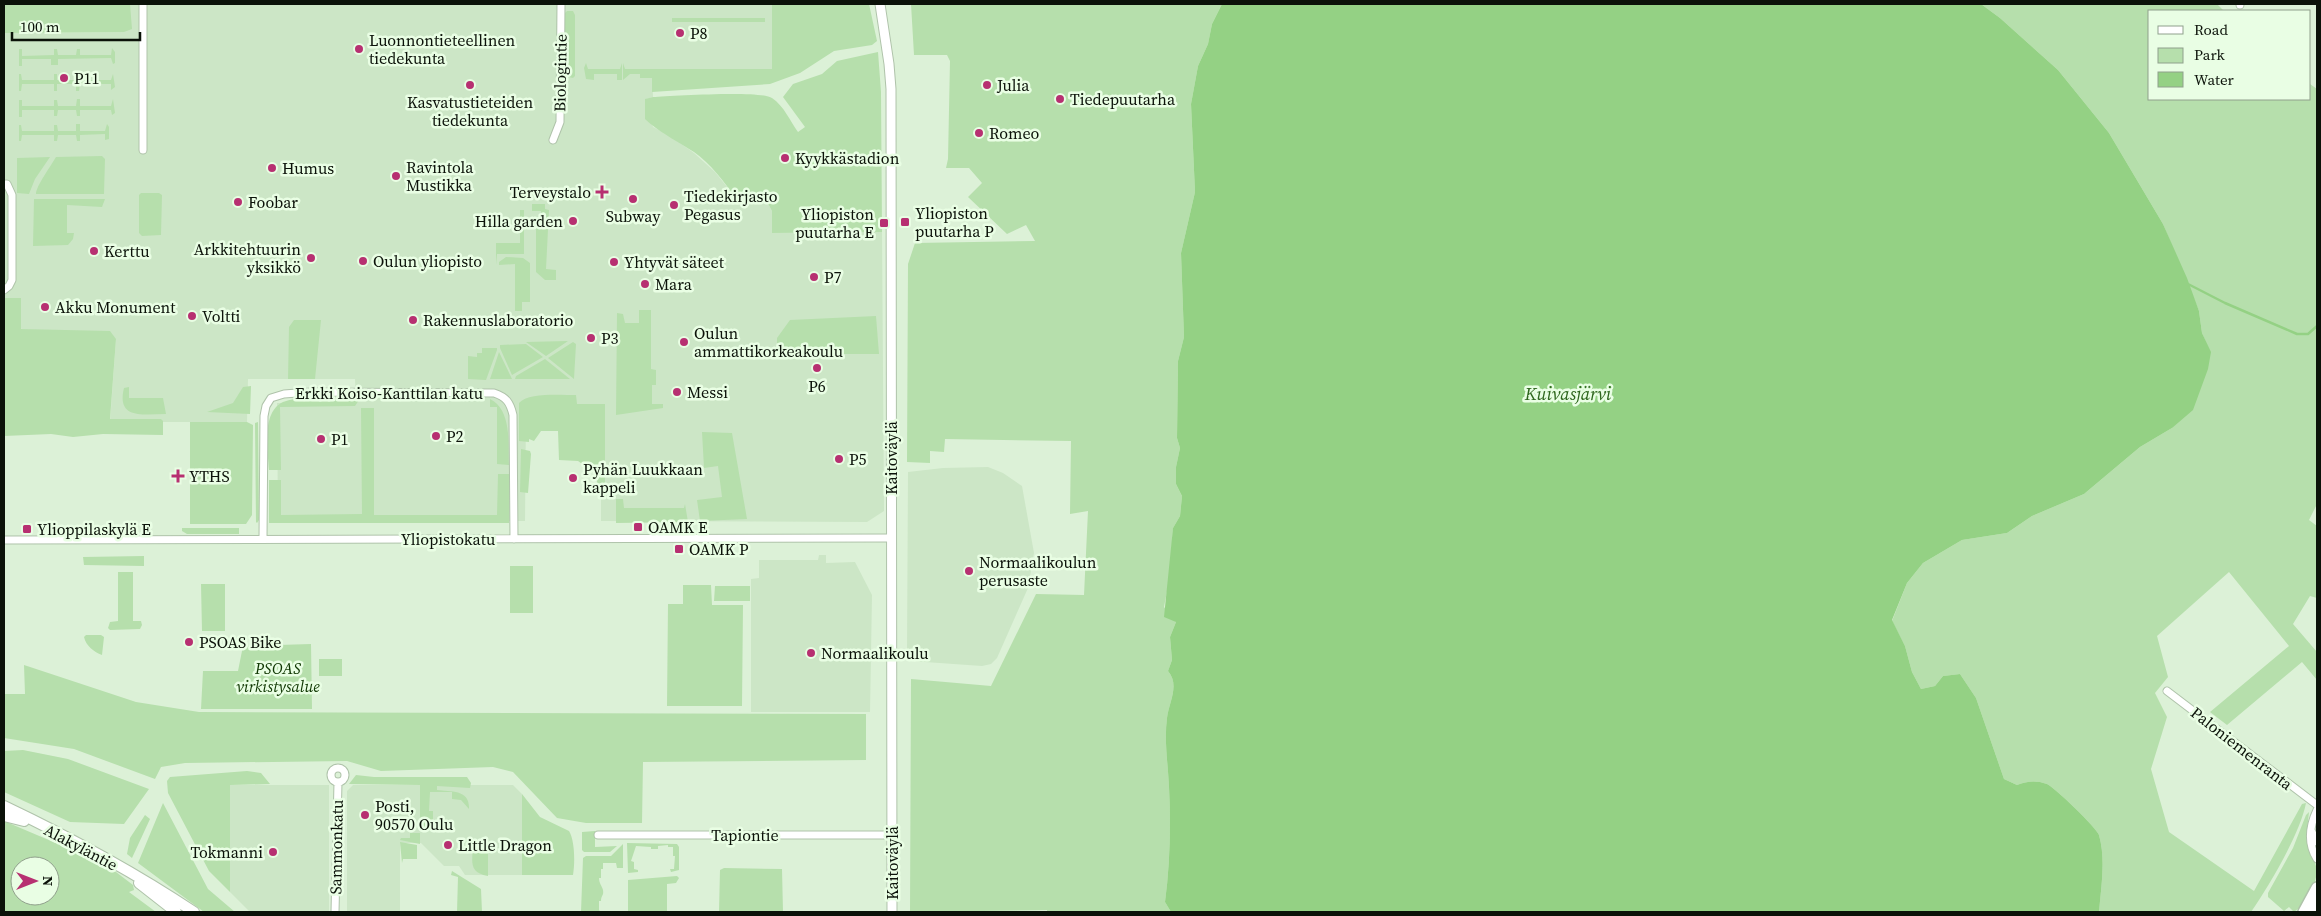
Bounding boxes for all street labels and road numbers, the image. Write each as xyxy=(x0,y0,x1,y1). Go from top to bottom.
street label: Biologintie xyxy=(548,34,572,112)
street label: Erkki Koiso-Kanttilan katu xyxy=(295,382,483,404)
street label: Kaitoväylä xyxy=(880,420,902,495)
street label: Yliopistokatu xyxy=(401,528,495,550)
street label: Paloniemenranta xyxy=(2187,701,2298,795)
street label: Sammonkatu xyxy=(324,799,348,895)
street label: Alakyläntie xyxy=(40,818,122,876)
street label: Tapiontie xyxy=(711,824,779,846)
street label: Kaitoväylä xyxy=(881,825,903,900)

